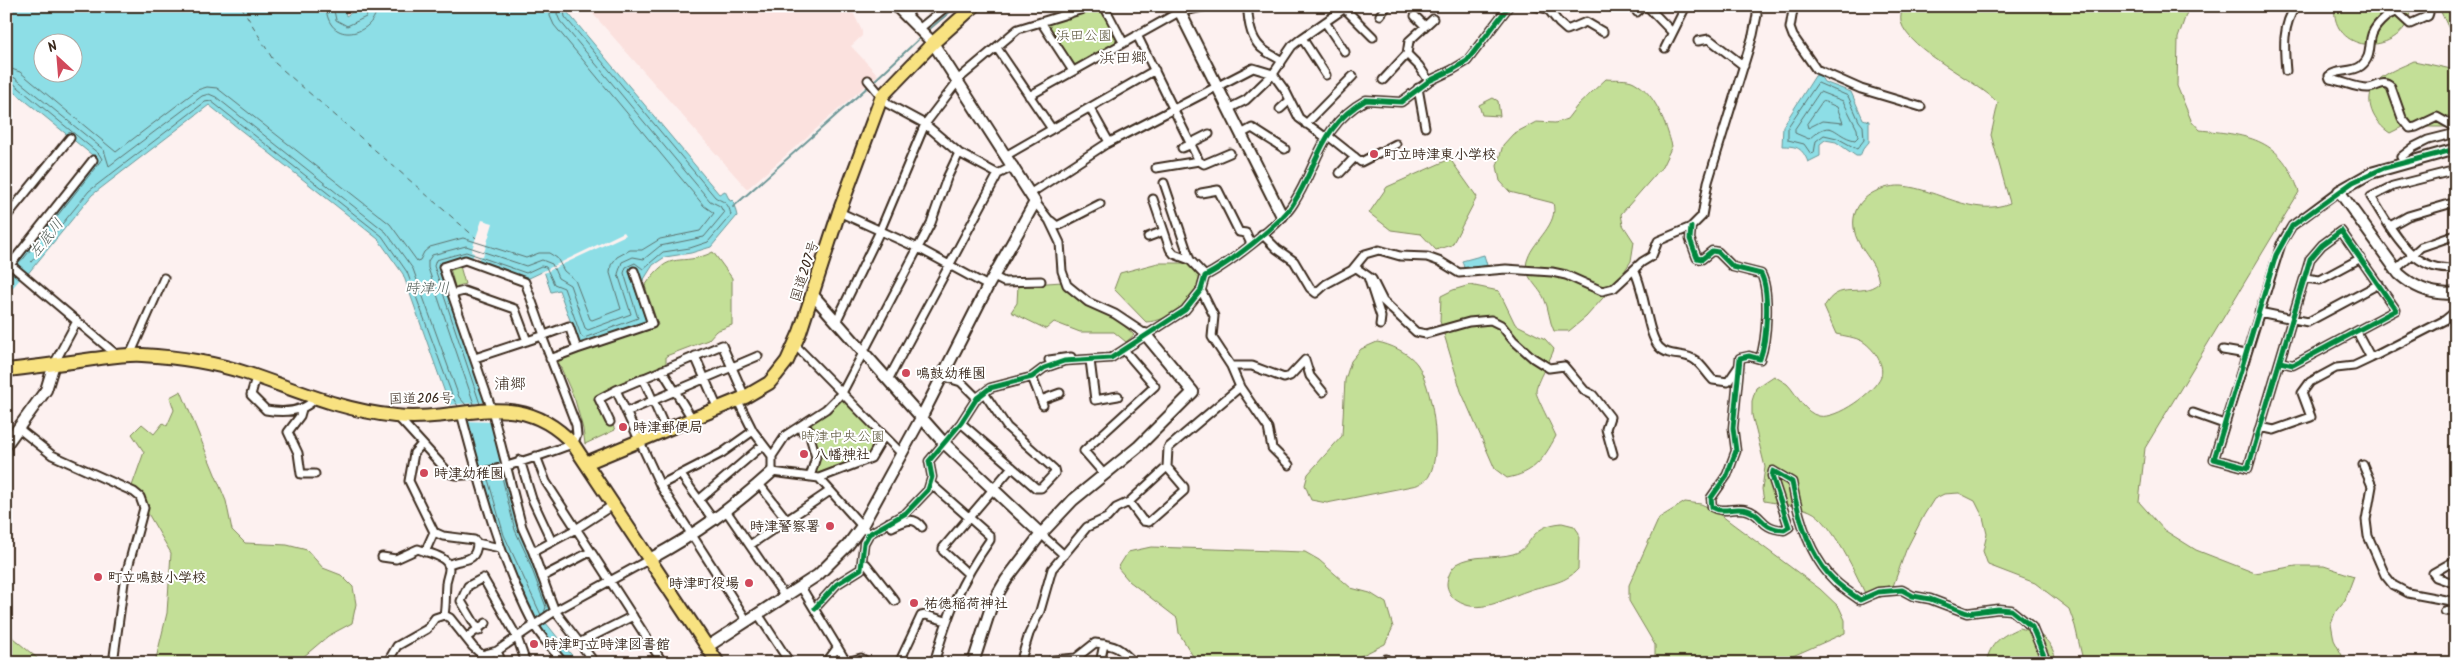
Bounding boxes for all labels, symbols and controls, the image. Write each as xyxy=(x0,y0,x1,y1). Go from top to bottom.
park label: 浜田公園 xyxy=(1056,25,1112,47)
north arrow xyxy=(32,32,82,82)
text: N xyxy=(44,35,62,59)
district label: 浜田郷 xyxy=(1099,46,1147,71)
place label: 町立時津東小学校 xyxy=(1384,144,1496,166)
marker: 町立時津東小学校 xyxy=(1368,148,1380,160)
water label: 左底川 xyxy=(23,214,70,264)
street label: 国道207号 xyxy=(785,238,825,305)
water label: 時津川 xyxy=(404,277,450,301)
place label: 鳴鼓幼稚園 xyxy=(916,363,986,385)
marker: 鳴鼓幼稚園 xyxy=(900,367,912,379)
district label: 浦郷 xyxy=(494,372,526,397)
street label: 国道206号 xyxy=(388,387,454,411)
place label: 時津郵便局 xyxy=(633,417,703,439)
marker: 時津郵便局 xyxy=(617,421,629,433)
park label: 時津中央公園 xyxy=(801,426,885,448)
place label: 八幡神社 xyxy=(814,444,870,466)
marker: 八幡神社 xyxy=(798,448,810,460)
place label: 時津幼稚園 xyxy=(434,463,504,485)
marker: 時津幼稚園 xyxy=(418,467,430,479)
place label: 時津警察署 xyxy=(750,516,820,538)
marker: 時津警察署 xyxy=(824,520,836,532)
place label: 町立鳴鼓小学校 xyxy=(108,567,206,589)
marker: 町立鳴鼓小学校 xyxy=(92,571,104,583)
place label: 時津町役場 xyxy=(669,573,739,595)
marker: 時津町役場 xyxy=(743,577,755,589)
place label: 祐徳稲荷神社 xyxy=(924,593,1008,615)
marker: 祐徳稲荷神社 xyxy=(908,597,920,609)
place label: 時津町立時津図書館 xyxy=(544,634,670,656)
marker: 時津町立時津図書館 xyxy=(528,638,540,650)

